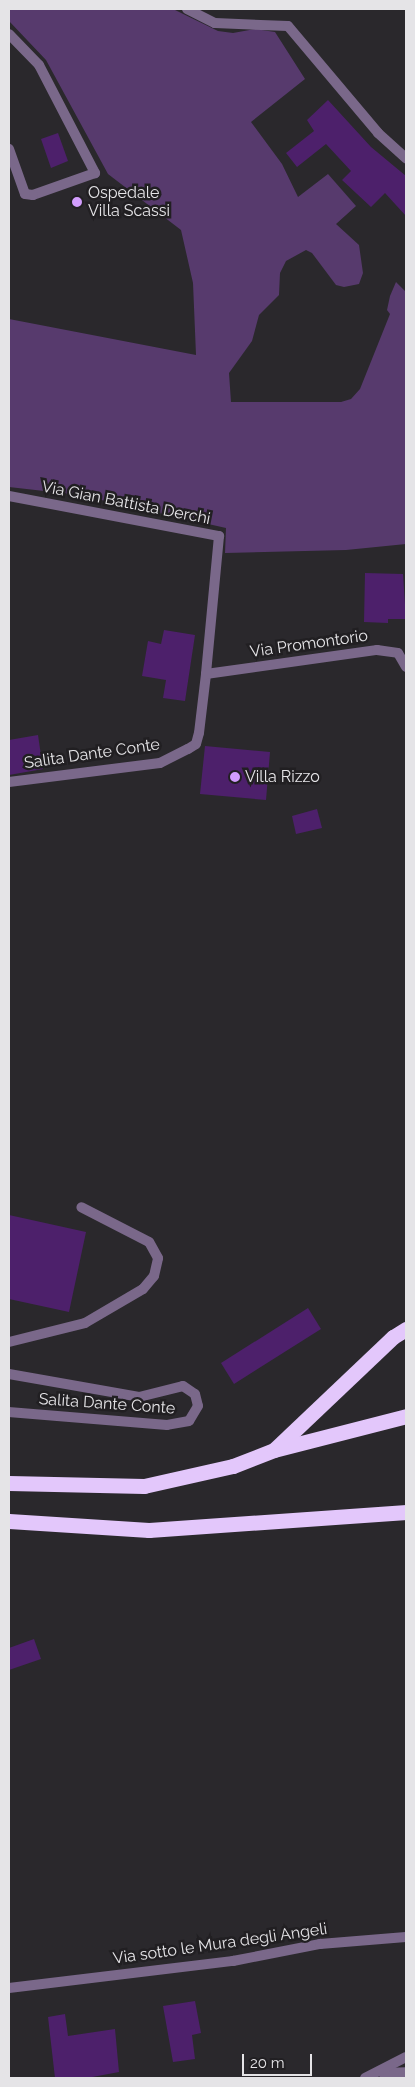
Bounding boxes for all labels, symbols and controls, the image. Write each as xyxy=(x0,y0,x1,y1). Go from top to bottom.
place label: Ospedale Villa Scassi xyxy=(88,183,170,221)
marker: Ospedale Villa Scassi xyxy=(70,195,84,209)
street label: Via Gian Battista Derchi xyxy=(40,477,212,529)
street label: Via Promontorio xyxy=(249,626,369,662)
street label: Salita Dante Conte xyxy=(23,735,161,773)
place label: Villa Rizzo xyxy=(245,767,320,787)
marker: Villa Rizzo xyxy=(229,771,241,783)
street label: Salita Dante Conte xyxy=(38,1390,176,1418)
street label: Via sotto le Mura degli Angeli xyxy=(111,1919,329,1969)
scale bar xyxy=(245,2044,315,2076)
text: 20 m xyxy=(250,2054,285,2072)

